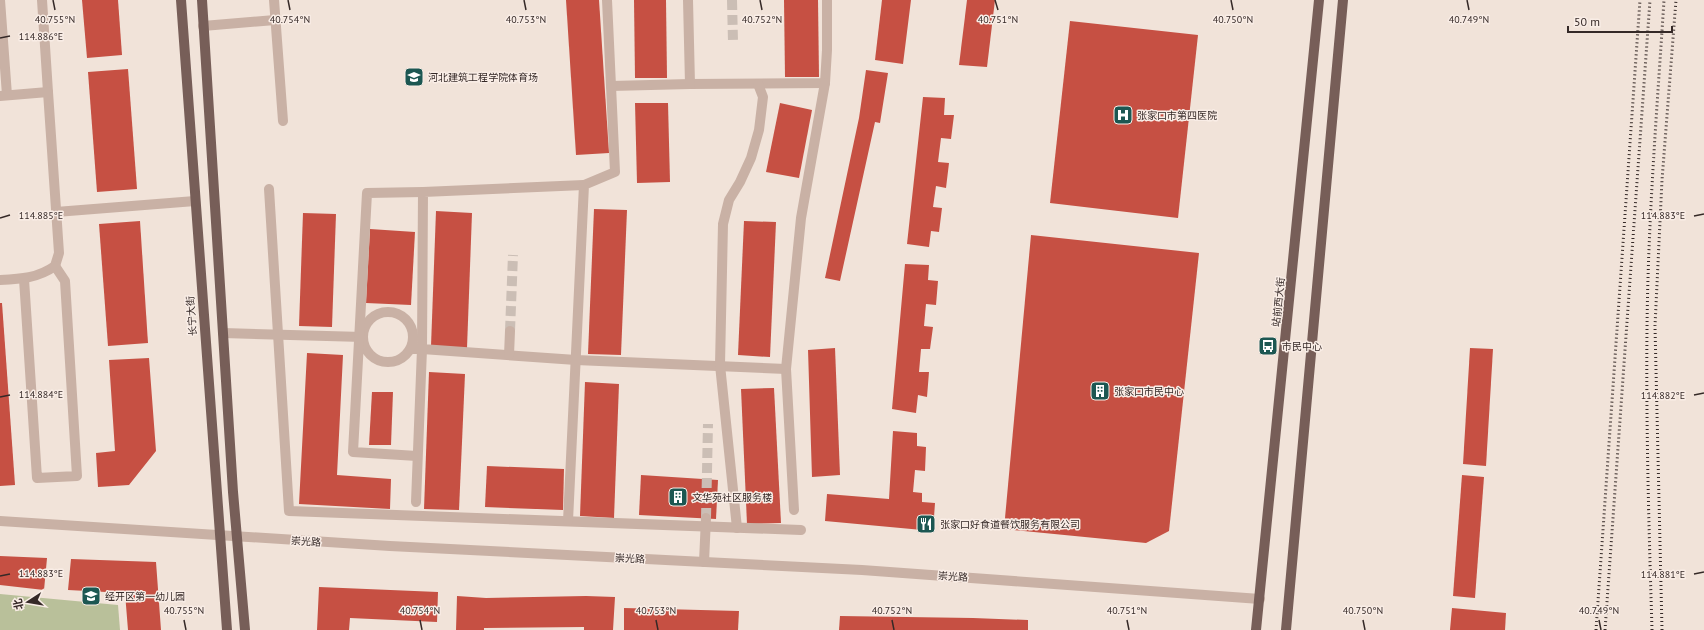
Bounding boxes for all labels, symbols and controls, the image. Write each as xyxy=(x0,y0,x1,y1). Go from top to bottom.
scale bar xyxy=(1568,8,1672,34)
text: 40.755°N xyxy=(35,13,75,26)
text: 40.754°N xyxy=(270,13,310,26)
text: 40.753°N xyxy=(506,13,546,26)
text: 40.752°N xyxy=(742,13,782,26)
text: 40.751°N xyxy=(978,13,1018,26)
text: 40.750°N xyxy=(1213,13,1253,26)
text: 40.749°N xyxy=(1449,13,1489,26)
text: 50 m xyxy=(1574,14,1600,29)
text: 114.886°E xyxy=(19,30,63,43)
school or university icon: 河北建筑工程学院体育场 xyxy=(403,66,425,88)
place label: 河北建筑工程学院体育场 xyxy=(428,71,538,84)
hospital icon: 张家口市第四医院 xyxy=(1112,104,1134,126)
place label: 张家口市第四医院 xyxy=(1137,109,1217,122)
text: 114.885°E xyxy=(19,209,63,222)
text: 114.883°E xyxy=(1641,209,1685,222)
street label: 站前西大街 xyxy=(1269,277,1288,328)
street label: 长宁大街 xyxy=(184,296,199,336)
bus stop icon: 市民中心 xyxy=(1257,335,1279,357)
place label: 市民中心 xyxy=(1282,340,1322,353)
building icon: 张家口市民中心 xyxy=(1089,380,1111,402)
place label: 张家口市民中心 xyxy=(1114,385,1184,398)
text: 114.884°E xyxy=(19,388,63,401)
text: 114.882°E xyxy=(1641,389,1685,402)
building icon: 文华苑社区服务楼 xyxy=(667,486,689,508)
place label: 文华苑社区服务楼 xyxy=(692,491,772,504)
restaurant icon: 张家口好食道餐饮服务有限公司 xyxy=(915,513,937,535)
place label: 张家口好食道餐饮服务有限公司 xyxy=(940,518,1080,531)
street label: 崇光路 xyxy=(291,534,321,549)
street label: 崇光路 xyxy=(615,551,645,566)
text: 114.883°E xyxy=(19,567,63,580)
text: 114.881°E xyxy=(1641,568,1685,581)
street label: 崇光路 xyxy=(938,569,968,584)
north arrow xyxy=(8,582,48,622)
school or university icon: 经开区第一幼儿园 xyxy=(80,585,102,607)
place label: 经开区第一幼儿园 xyxy=(105,590,185,603)
text: 北 xyxy=(10,597,26,611)
text: 40.755°N xyxy=(164,604,204,617)
text: 40.754°N xyxy=(400,604,440,617)
text: 40.753°N xyxy=(636,604,676,617)
text: 40.752°N xyxy=(872,604,912,617)
text: 40.751°N xyxy=(1107,604,1147,617)
text: 40.750°N xyxy=(1343,604,1383,617)
text: 40.749°N xyxy=(1579,604,1619,617)

